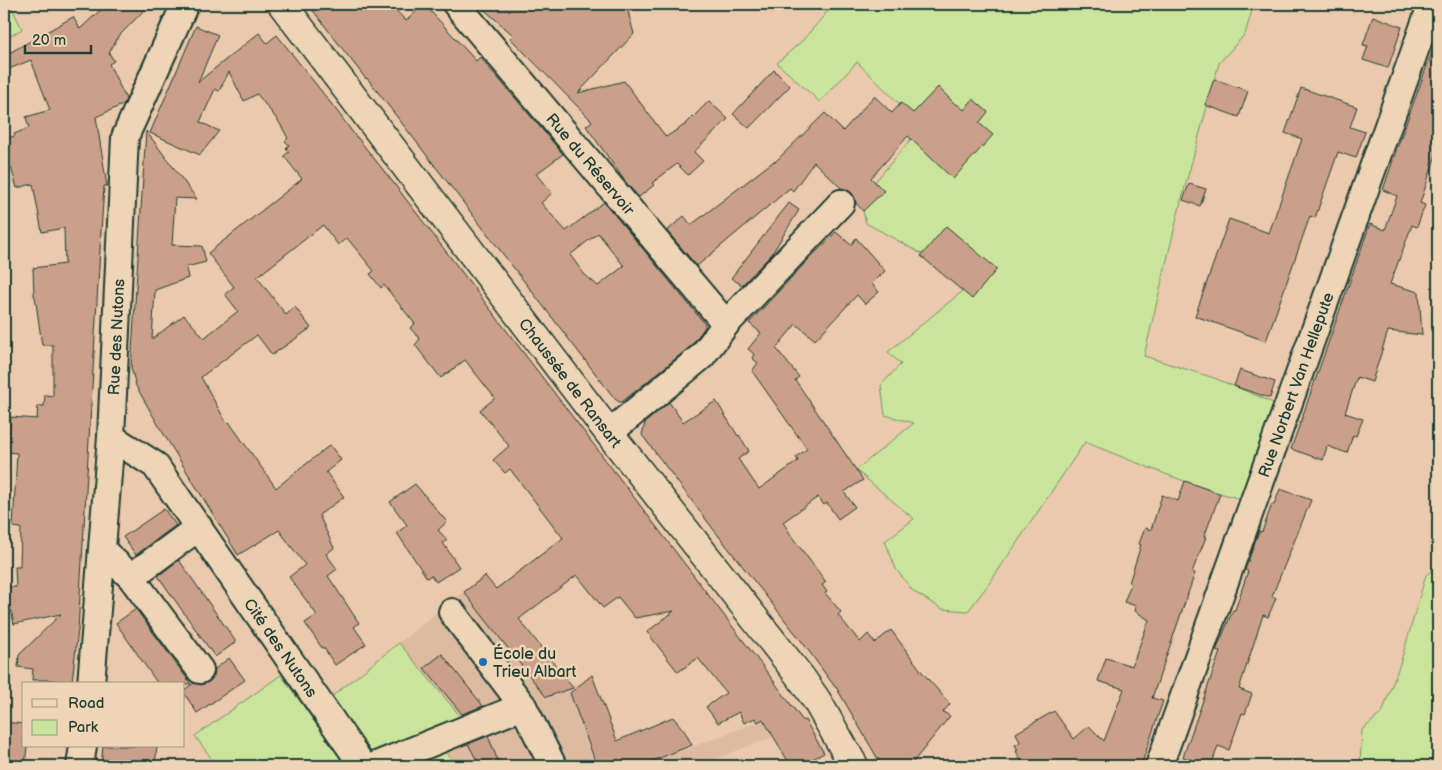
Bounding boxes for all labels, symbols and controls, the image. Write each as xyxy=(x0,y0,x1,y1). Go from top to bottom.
scale bar xyxy=(25,22,91,54)
text: 20 m xyxy=(32,31,66,50)
street label: Rue du Réservoir xyxy=(541,110,638,220)
street label: Rue des Nutons xyxy=(105,278,129,396)
street label: Rue Norbert Van Hellepute xyxy=(1255,290,1339,480)
street label: Chaussée de Ransart xyxy=(514,315,625,452)
street label: Cité des Nutons xyxy=(239,595,321,702)
place label: École du Trieu Albart xyxy=(493,643,576,682)
marker: École du Trieu Albart xyxy=(477,656,489,668)
legend xyxy=(22,682,185,748)
text: Road xyxy=(68,694,104,713)
text: Park xyxy=(68,718,99,737)

